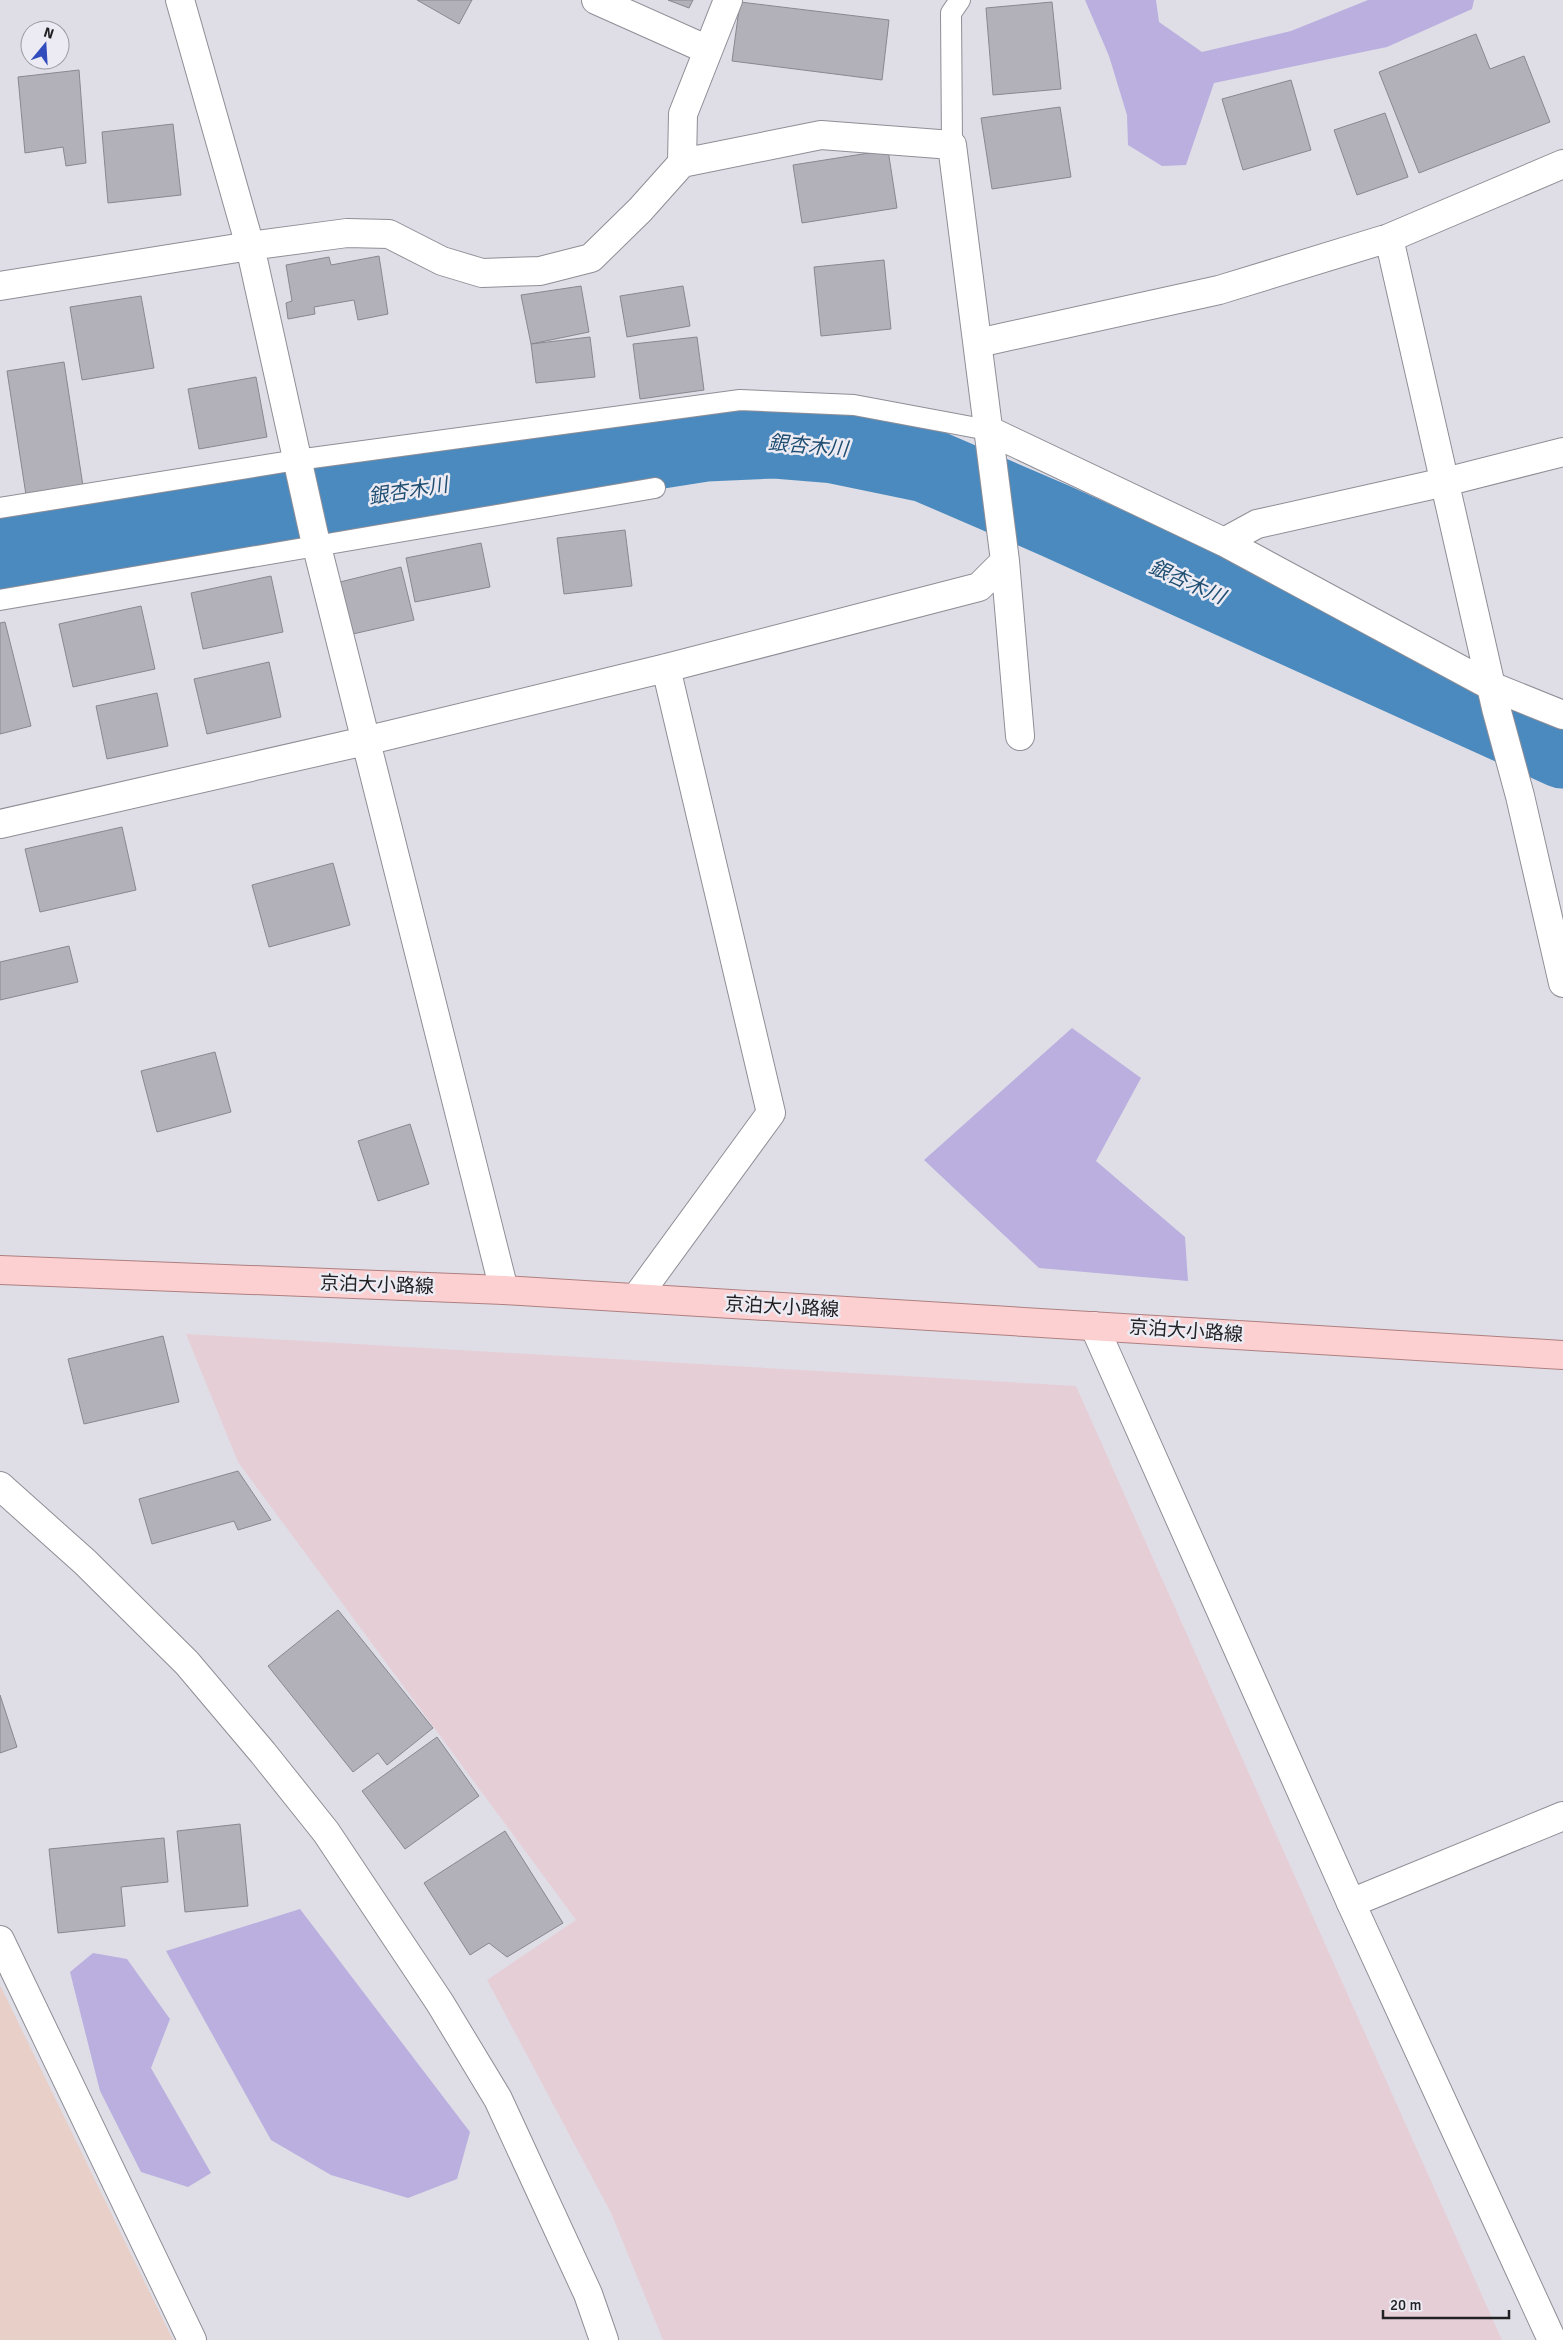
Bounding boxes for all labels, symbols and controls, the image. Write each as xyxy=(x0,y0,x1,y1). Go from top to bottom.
north arrow xyxy=(20,20,70,70)
text: N xyxy=(42,24,56,43)
water label: 銀杏木川 xyxy=(767,430,851,462)
water label: 銀杏木川 xyxy=(367,472,451,510)
water label: 銀杏木川 xyxy=(1145,554,1230,611)
street label: 京泊大小路線 xyxy=(320,1271,434,1299)
street label: 京泊大小路線 xyxy=(724,1292,840,1322)
street label: 京泊大小路線 xyxy=(1128,1315,1244,1347)
scale bar xyxy=(1383,2288,1509,2320)
text: 20 m xyxy=(1390,2296,1421,2314)

